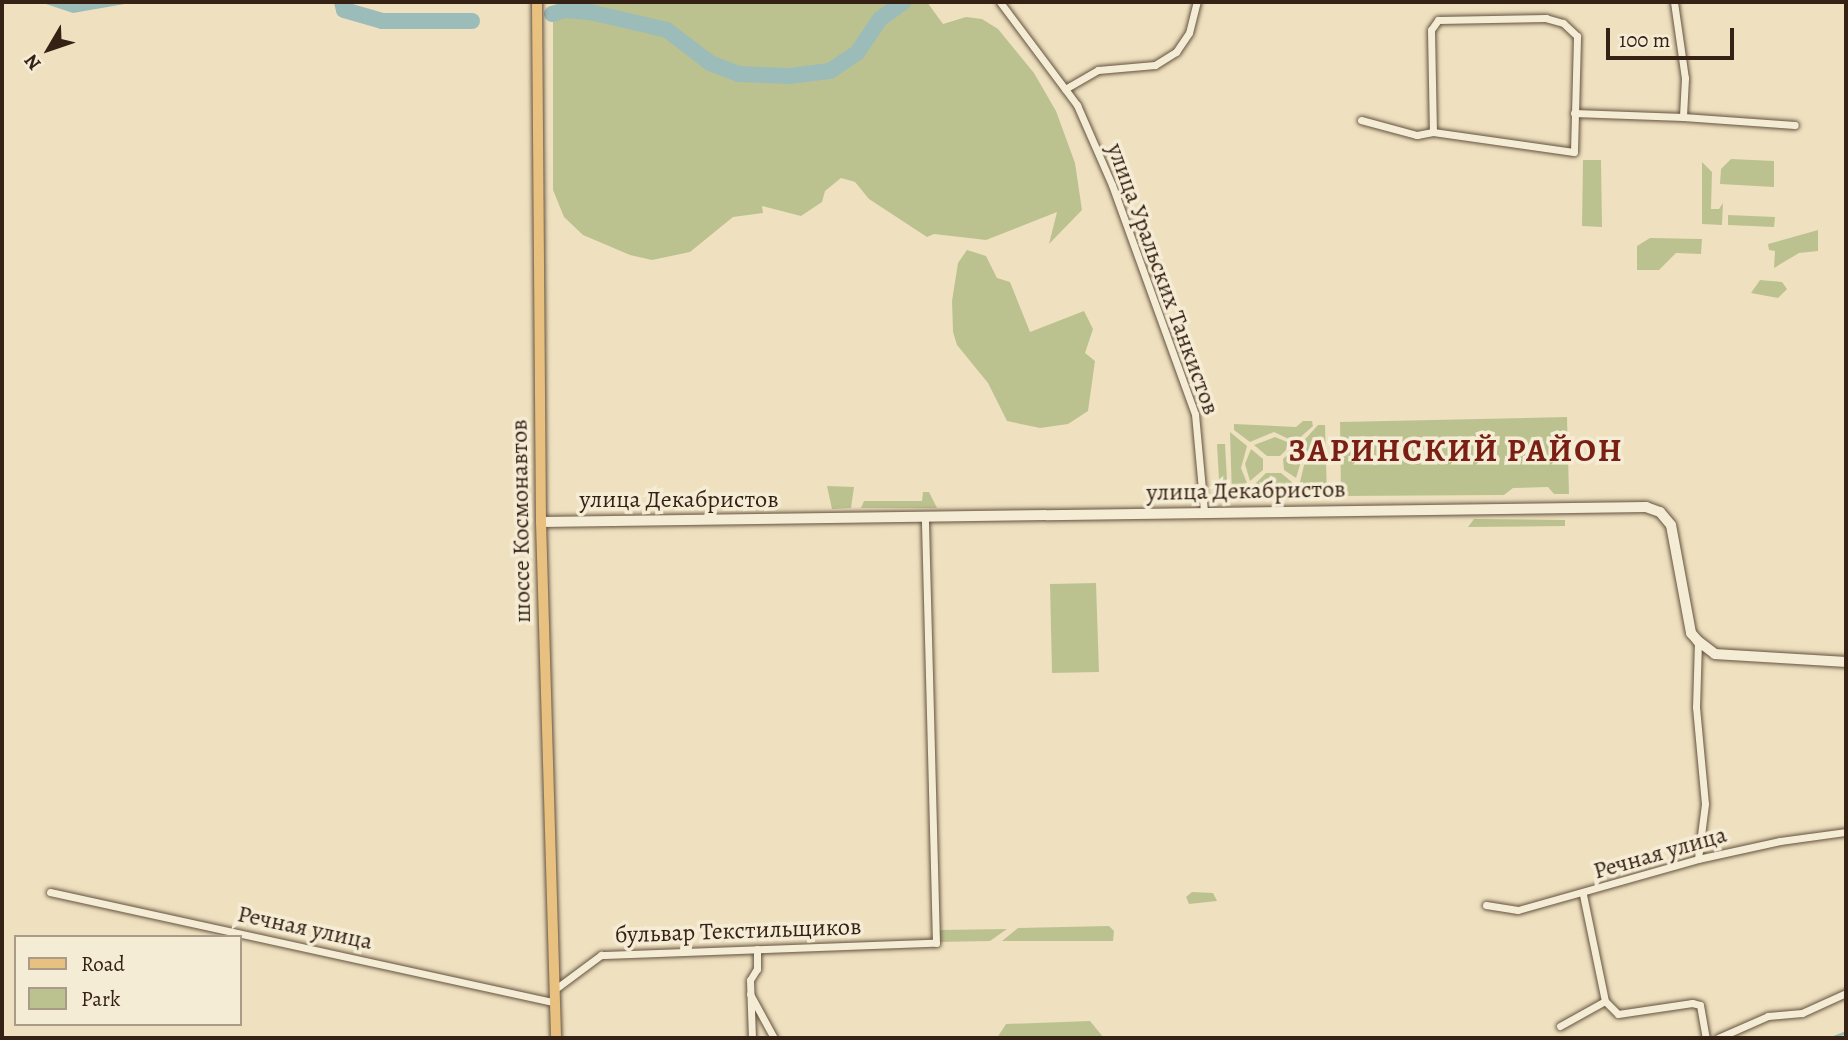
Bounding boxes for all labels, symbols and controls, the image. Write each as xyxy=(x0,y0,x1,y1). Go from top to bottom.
north arrow xyxy=(14,14,84,84)
scale bar xyxy=(1610,14,1738,58)
text: 100 m xyxy=(1619,26,1670,54)
text: N xyxy=(18,49,47,76)
street label: улица Уральских Танкистов xyxy=(1100,139,1226,419)
street label: шоссе Космонавтов xyxy=(505,419,537,623)
district label: ЗАРИНСКИЙ РАЙОН xyxy=(1290,431,1622,469)
street label: улица Декабристов xyxy=(1146,475,1346,507)
street label: улица Декабристов xyxy=(579,486,779,514)
street label: Речная улица xyxy=(1590,820,1730,886)
street label: Речная улица xyxy=(235,900,375,956)
street label: бульвар Текстильщиков xyxy=(614,912,862,950)
legend xyxy=(14,935,242,1026)
text: Road xyxy=(81,950,125,978)
text: Park xyxy=(81,985,120,1013)

